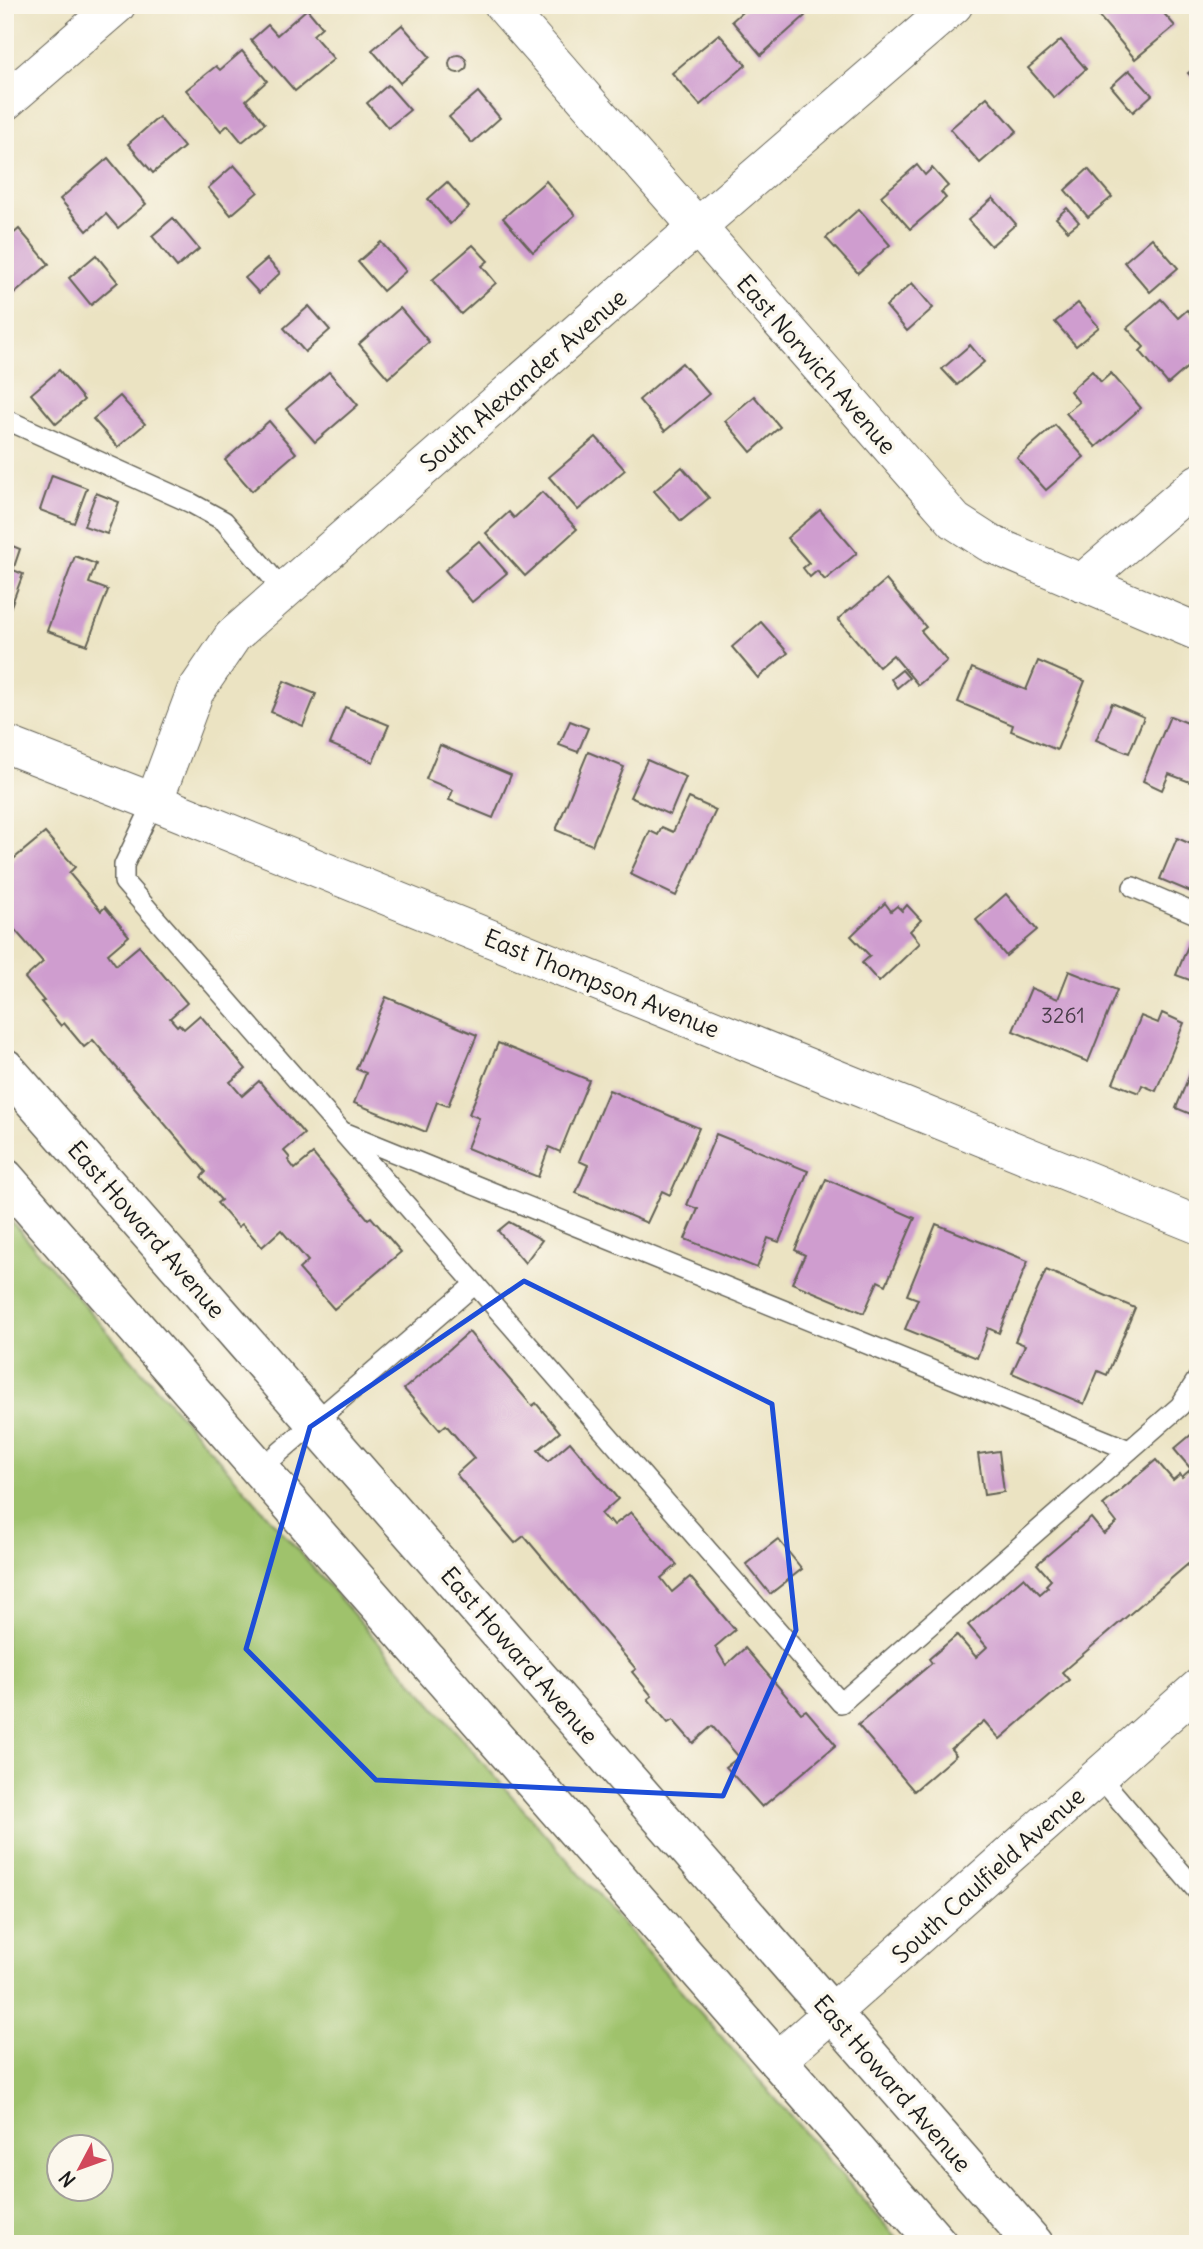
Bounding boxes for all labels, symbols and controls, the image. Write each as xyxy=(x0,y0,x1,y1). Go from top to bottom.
street label: East Norwich Avenue xyxy=(731,268,903,460)
street label: South Alexander Avenue xyxy=(413,282,633,478)
street label: East Thompson Avenue xyxy=(480,922,724,1044)
house number: 3261 xyxy=(1041,1002,1085,1029)
street label: East Howard Avenue xyxy=(62,1134,232,1324)
street label: East Howard Avenue xyxy=(435,1560,605,1750)
street label: South Caulfield Avenue xyxy=(885,1781,1091,1969)
street label: East Howard Avenue xyxy=(808,1988,978,2178)
north arrow xyxy=(46,2134,116,2204)
text: N xyxy=(54,2166,81,2192)

